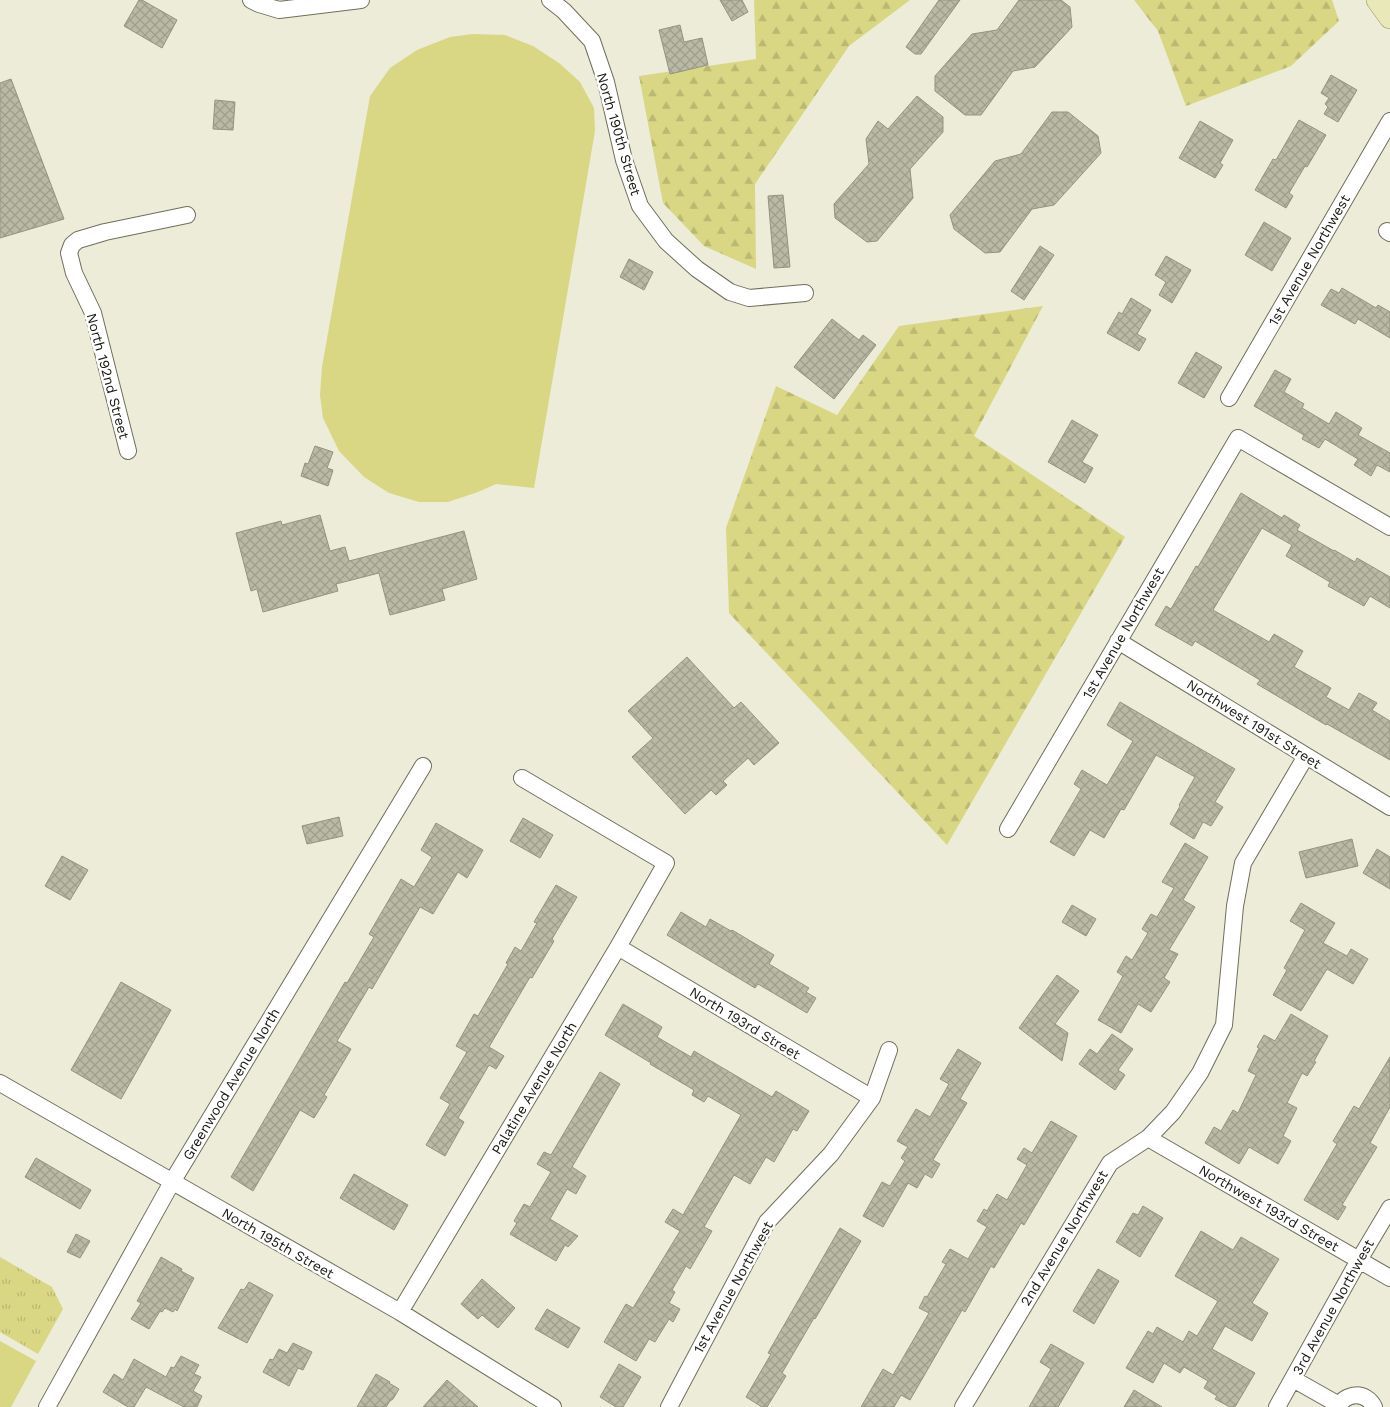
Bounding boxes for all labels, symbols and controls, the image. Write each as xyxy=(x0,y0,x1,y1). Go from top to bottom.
street label: North 190th Street xyxy=(594,71,644,197)
street label: 1st Avenue Northwest xyxy=(1265,192,1353,328)
street label: North 192nd Street xyxy=(84,311,133,441)
street label: 1st Avenue Northwest xyxy=(1079,565,1167,701)
street label: Northwest 191st Street xyxy=(1184,676,1324,772)
street label: North 193rd Street xyxy=(687,984,803,1062)
street label: Greenwood Avenue North xyxy=(179,1005,283,1163)
street label: Palatine Avenue North xyxy=(488,1019,580,1157)
street label: Northwest 193rd Street xyxy=(1196,1161,1342,1255)
street label: 2nd Avenue Northwest xyxy=(1017,1167,1111,1309)
street label: North 195th Street xyxy=(219,1204,337,1282)
street label: 1st Avenue Northwest xyxy=(690,1218,776,1356)
street label: 3rd Avenue Northwest xyxy=(1289,1237,1377,1377)

